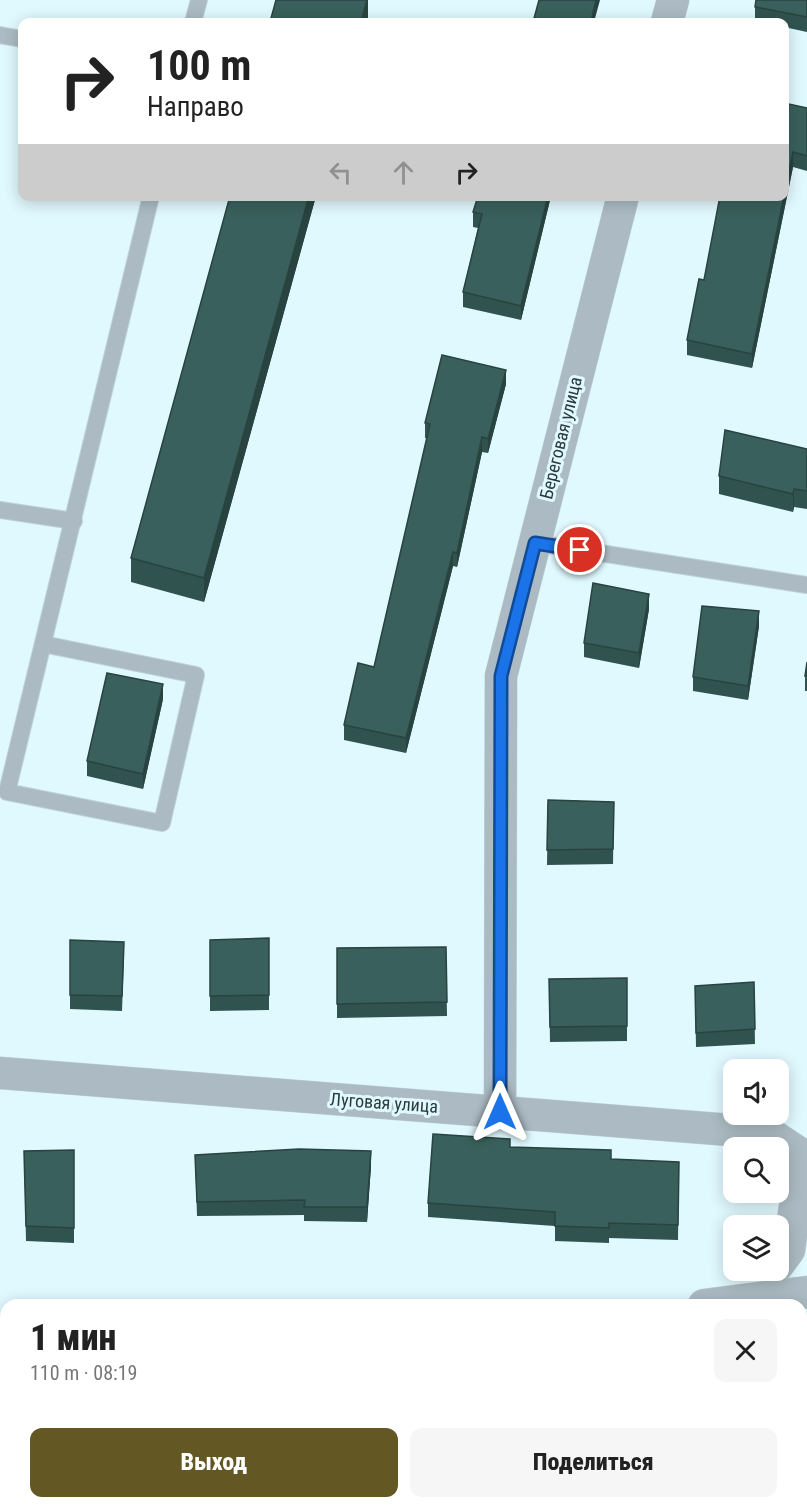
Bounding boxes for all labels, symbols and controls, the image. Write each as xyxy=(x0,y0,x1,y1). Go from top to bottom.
text: 100 m xyxy=(147,41,252,90)
icon: right xyxy=(48,42,126,120)
text: Направо xyxy=(147,91,244,123)
icon: left xyxy=(324,156,357,189)
icon: ahead xyxy=(387,156,420,189)
icon: right xyxy=(450,156,483,189)
street label: Береговая улица xyxy=(535,375,586,501)
pin xyxy=(554,524,605,575)
icon: arrive xyxy=(563,533,596,566)
map controls xyxy=(723,1059,789,1281)
button: sound xyxy=(723,1059,789,1125)
position arrow xyxy=(468,1080,532,1144)
street label: Луговая улица xyxy=(329,1088,439,1117)
button: search xyxy=(723,1137,789,1203)
button: layers xyxy=(723,1215,789,1281)
text: 1 мин xyxy=(30,1317,116,1359)
button: close xyxy=(714,1319,777,1382)
text: 110 m · 08:19 xyxy=(30,1361,137,1385)
button: Выход xyxy=(30,1428,398,1497)
button: Поделиться xyxy=(410,1428,777,1497)

